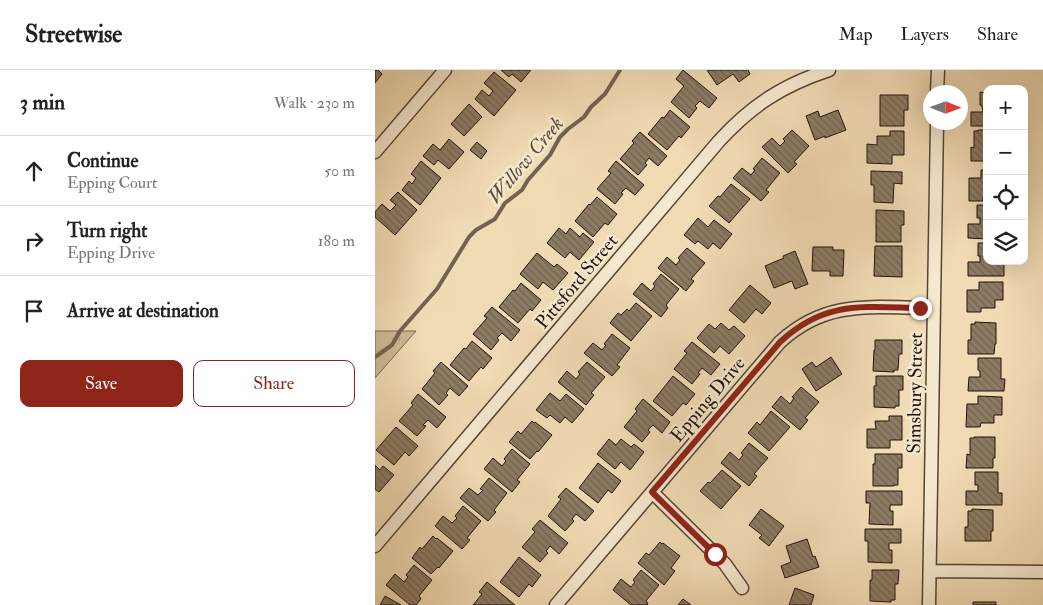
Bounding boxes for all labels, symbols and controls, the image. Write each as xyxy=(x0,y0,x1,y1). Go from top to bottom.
text: Streetwise xyxy=(25,19,122,50)
text: Map xyxy=(839,23,873,46)
text: Layers xyxy=(901,23,949,46)
text: Share xyxy=(977,23,1018,46)
north arrow xyxy=(923,85,968,130)
map controls xyxy=(983,85,1028,265)
button: + xyxy=(983,85,1028,130)
text: 3 min xyxy=(20,89,65,116)
text: Walk · 230 m xyxy=(274,93,355,113)
water label: Willow Creek xyxy=(482,112,569,209)
button: − xyxy=(983,130,1028,175)
text: Continue xyxy=(67,149,138,173)
icon: ahead xyxy=(20,157,48,185)
text: 50 m xyxy=(324,161,355,181)
text: Epping Court xyxy=(67,173,157,193)
button: locate xyxy=(983,175,1028,220)
text: Turn right xyxy=(67,219,147,243)
button: layers xyxy=(983,220,1028,265)
icon: right xyxy=(20,227,48,255)
street label: Pittsford Street xyxy=(530,229,623,334)
text: 180 m xyxy=(318,231,355,251)
text: Epping Drive xyxy=(67,243,155,263)
icon: arrive xyxy=(20,297,48,325)
route end xyxy=(909,297,932,320)
text: Arrive at destination xyxy=(67,299,219,323)
street label: Simsbury Street xyxy=(902,332,928,454)
street label: Epping Drive xyxy=(665,352,751,448)
button: Save xyxy=(20,360,183,407)
button: Share xyxy=(193,360,355,407)
route start xyxy=(704,543,727,566)

